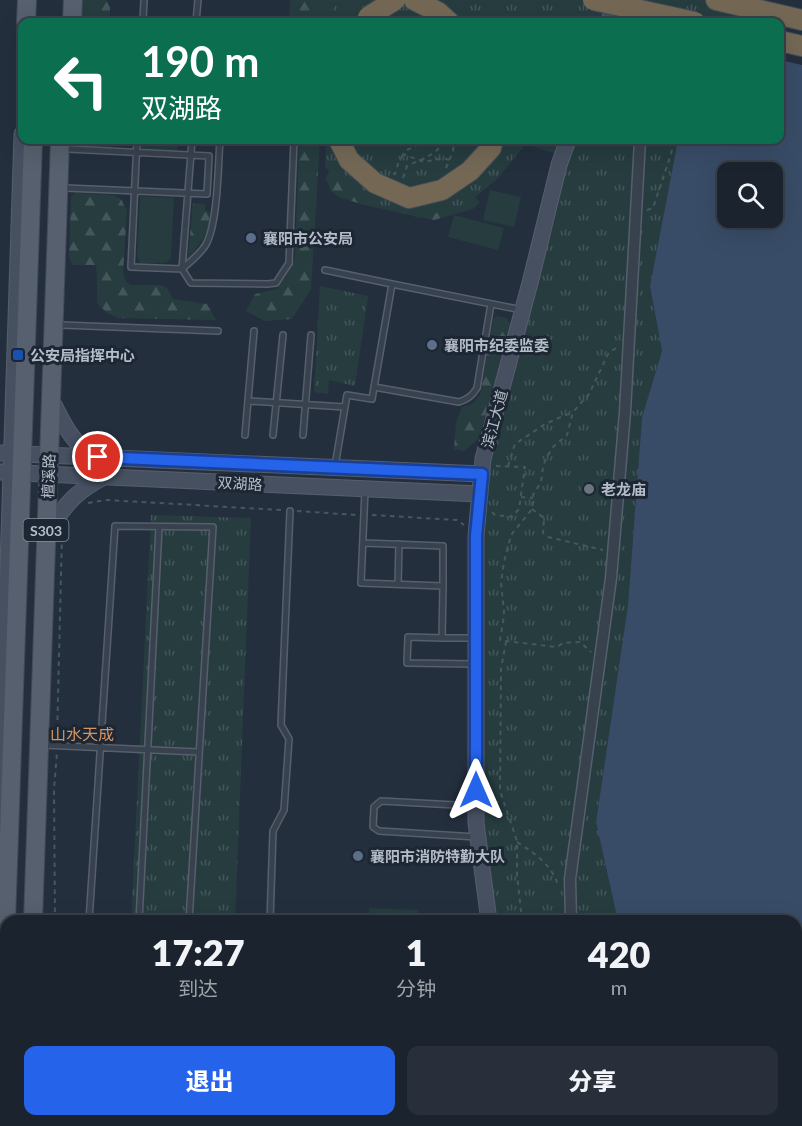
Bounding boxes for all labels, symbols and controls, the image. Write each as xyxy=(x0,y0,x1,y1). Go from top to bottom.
text: 190 m xyxy=(141,36,259,86)
icon: left xyxy=(42,42,120,120)
text: 双湖路 xyxy=(141,91,222,124)
map controls xyxy=(717,162,783,228)
button: search xyxy=(717,162,783,228)
place label: 襄阳市公安局 xyxy=(263,229,353,247)
marker: 襄阳市公安局 xyxy=(244,231,258,245)
place label: 襄阳市纪委监委 xyxy=(444,336,549,354)
marker: 襄阳市纪委监委 xyxy=(425,338,439,352)
place label: 公安局指挥中心 xyxy=(30,346,135,364)
marker: 公安局指挥中心 xyxy=(11,348,25,362)
street label: 滨江大道 xyxy=(478,388,510,450)
pin xyxy=(72,431,123,482)
icon: arrive xyxy=(81,440,114,473)
street label: 檀溪路 xyxy=(38,453,58,499)
street label: 双湖路 xyxy=(217,473,263,493)
place label: 老龙庙 xyxy=(601,480,646,498)
marker: 老龙庙 xyxy=(582,482,596,496)
road number: S303 xyxy=(24,519,68,541)
district label: 山水天成 xyxy=(50,724,114,743)
position arrow xyxy=(444,758,508,822)
place label: 襄阳市消防特勤大队 xyxy=(370,847,505,865)
marker: 襄阳市消防特勤大队 xyxy=(351,849,365,863)
text: 17:27 xyxy=(152,930,245,974)
text: 1 xyxy=(406,930,427,974)
text: 420 xyxy=(588,932,650,976)
text: m xyxy=(611,975,627,999)
text: 到达 xyxy=(178,976,218,1000)
text: 分钟 xyxy=(396,976,436,1000)
button: 退出 xyxy=(24,1046,395,1115)
button: 分享 xyxy=(407,1046,778,1115)

